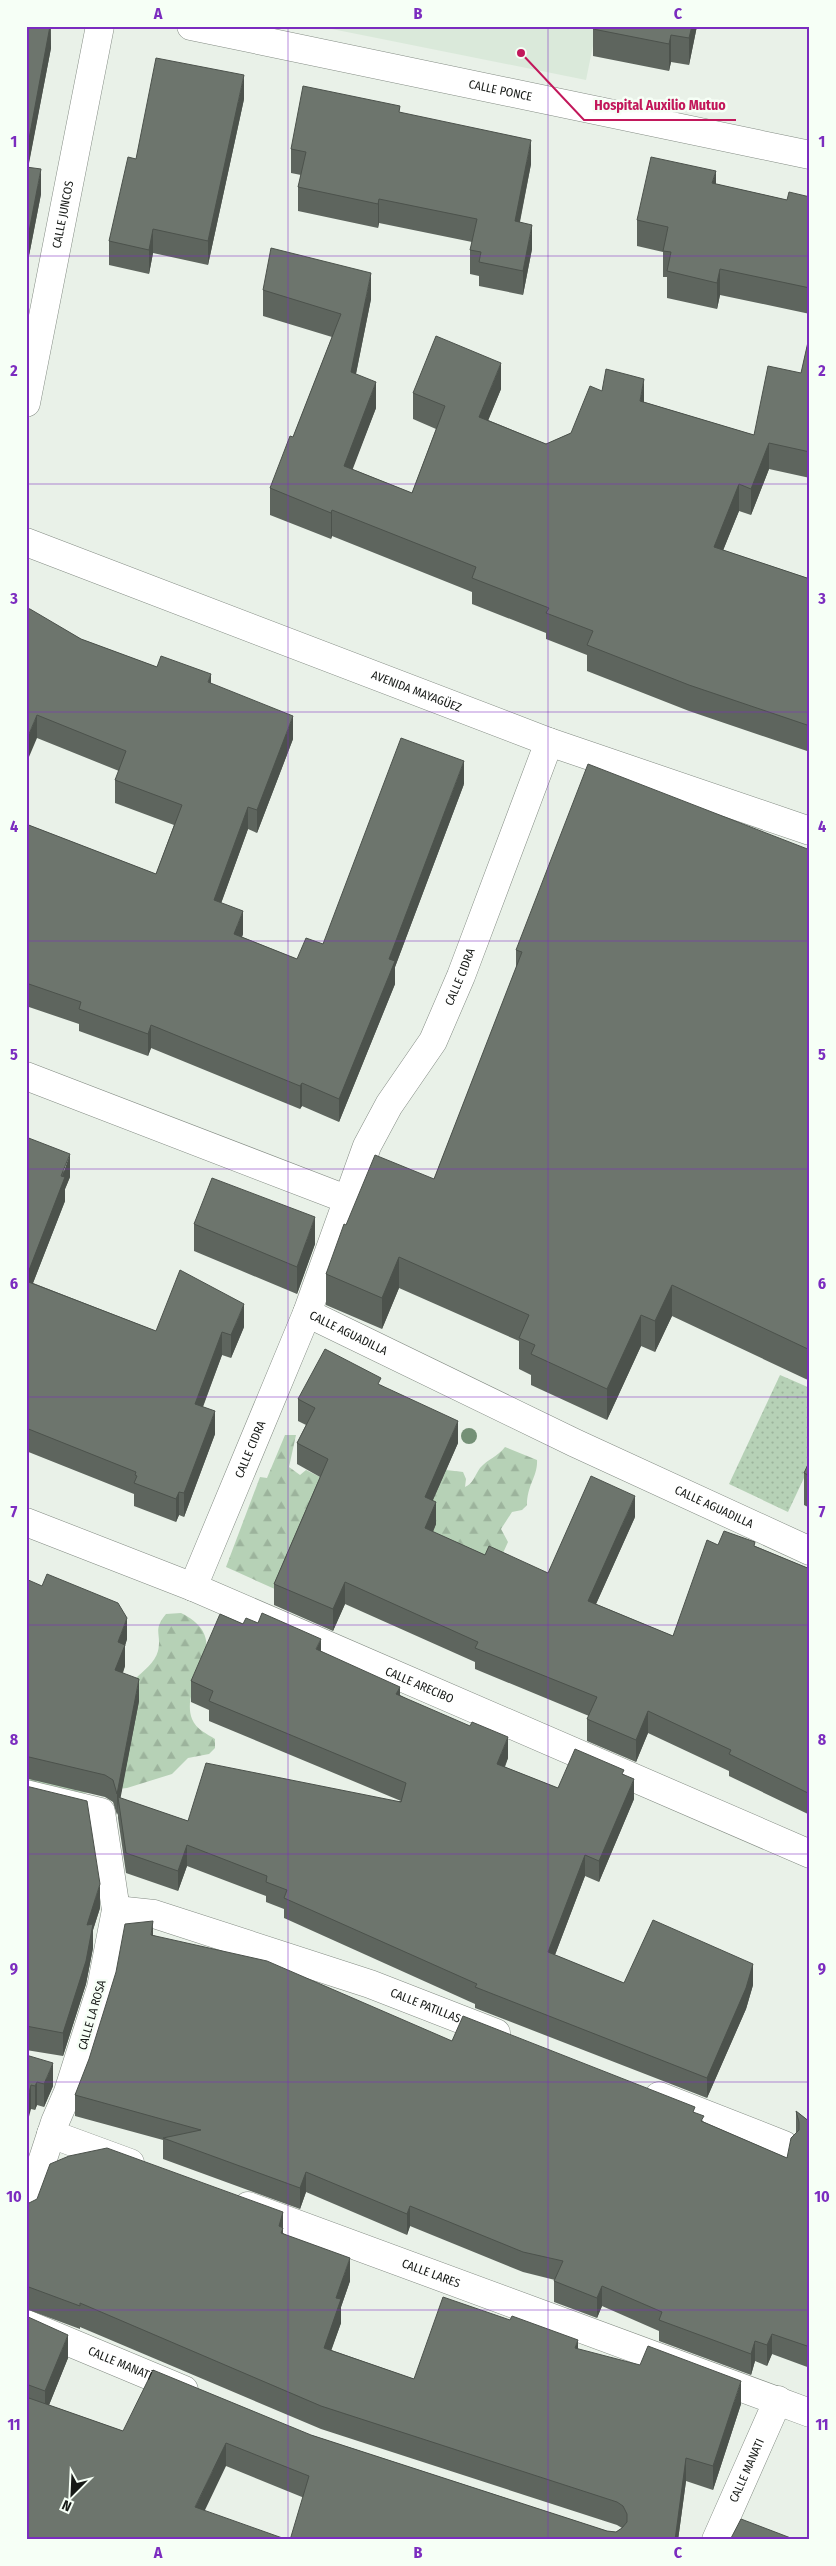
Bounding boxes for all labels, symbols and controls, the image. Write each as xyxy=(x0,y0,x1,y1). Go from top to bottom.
text: A xyxy=(153,4,163,23)
text: B xyxy=(414,4,423,23)
text: C xyxy=(674,4,683,23)
street label: CALLE PONCE xyxy=(467,77,534,104)
callout: Hospital Auxilio Mutuo xyxy=(584,91,736,120)
text: Hospital Auxilio Mutuo xyxy=(594,97,726,114)
text: 1 xyxy=(11,132,17,151)
text: 1 xyxy=(819,132,825,151)
street label: CALLE JUNCOS xyxy=(50,180,76,250)
text: 2 xyxy=(9,361,18,380)
text: 2 xyxy=(817,361,826,380)
text: 3 xyxy=(9,589,18,608)
text: 3 xyxy=(817,589,826,608)
street label: AVENIDA MAYAGÜEZ xyxy=(369,668,464,715)
text: 4 xyxy=(10,817,18,836)
text: 4 xyxy=(818,817,826,836)
street label: CALLE CIDRA xyxy=(442,946,478,1008)
text: 5 xyxy=(10,1045,18,1064)
text: 5 xyxy=(818,1045,826,1064)
text: 6 xyxy=(10,1274,18,1293)
text: 6 xyxy=(818,1274,826,1293)
street label: CALLE AGUADILLA xyxy=(307,1308,390,1358)
street label: CALLE CIDRA xyxy=(232,1418,269,1480)
street label: CALLE AGUADILLA xyxy=(673,1483,756,1531)
text: 7 xyxy=(11,1502,18,1521)
text: 7 xyxy=(819,1502,826,1521)
street label: CALLE ARECIBO xyxy=(383,1664,456,1706)
text: 8 xyxy=(10,1730,19,1749)
text: 8 xyxy=(818,1730,827,1749)
text: 9 xyxy=(10,1959,18,1978)
text: 9 xyxy=(818,1959,826,1978)
street label: CALLE LA ROSA xyxy=(75,1978,109,2052)
street label: CALLE PATILLAS xyxy=(388,1986,463,2026)
text: 10 xyxy=(6,2187,22,2206)
text: 10 xyxy=(814,2187,830,2206)
street label: CALLE LARES xyxy=(400,2256,462,2291)
street label: CALLE MANATÍ xyxy=(86,2344,155,2383)
text: 11 xyxy=(7,2415,21,2434)
text: 11 xyxy=(815,2415,829,2434)
street label: CALLE MANATI xyxy=(727,2437,767,2504)
north arrow xyxy=(48,2468,98,2518)
text: N xyxy=(60,2496,74,2515)
text: A xyxy=(153,2543,163,2562)
text: B xyxy=(414,2543,423,2562)
text: C xyxy=(674,2543,683,2562)

